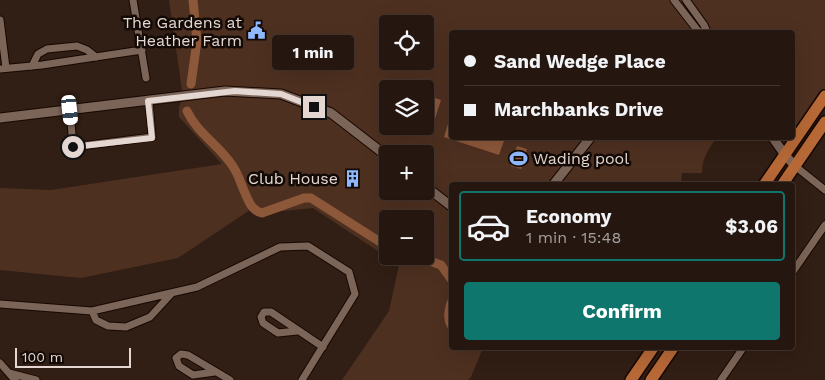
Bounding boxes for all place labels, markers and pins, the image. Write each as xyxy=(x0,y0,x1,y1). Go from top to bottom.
place label: The Gardens at Heather Farm xyxy=(123,13,242,50)
public building icon: The Gardens at Heather Farm xyxy=(246,21,266,41)
sports icon: Wading pool xyxy=(509,148,529,168)
place label: Wading pool xyxy=(533,149,629,168)
building icon: Club House xyxy=(342,168,362,188)
place label: Club House xyxy=(248,169,338,188)

